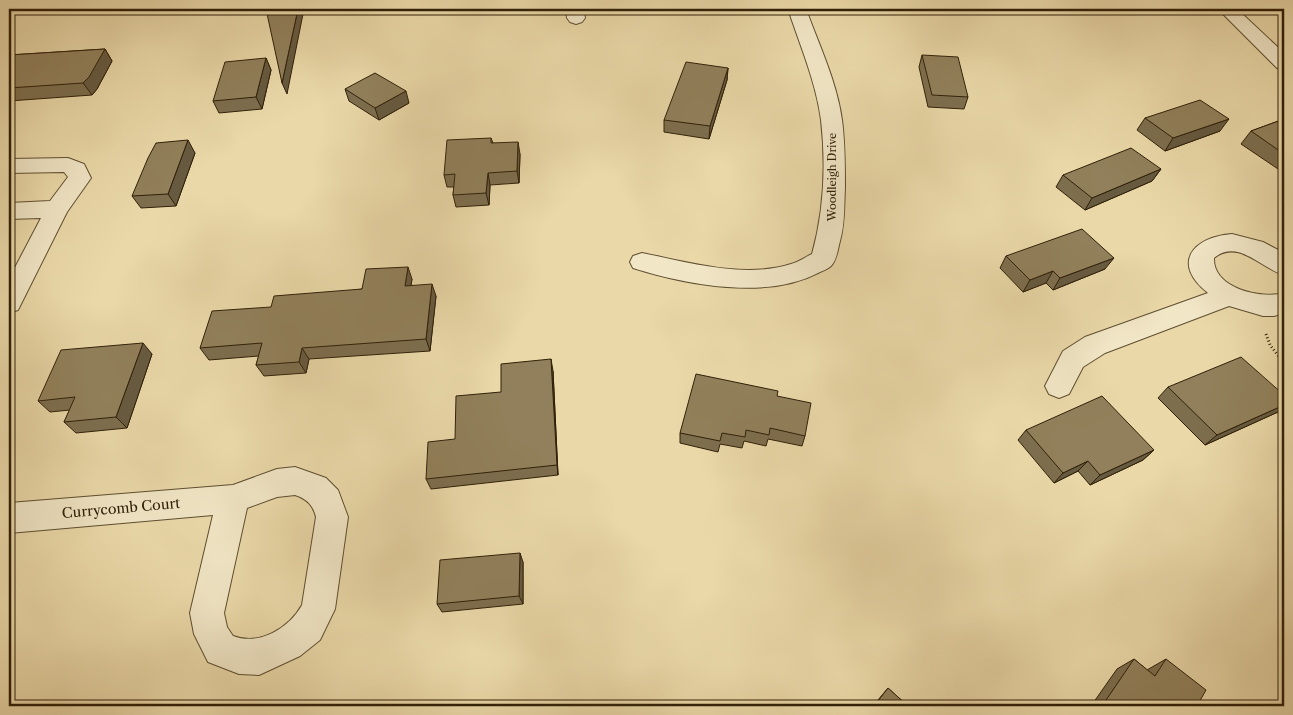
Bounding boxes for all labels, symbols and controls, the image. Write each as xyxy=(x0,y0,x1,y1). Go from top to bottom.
street label: Woodleigh Drive xyxy=(825,133,839,222)
street label: Currycomb Court xyxy=(61,494,181,522)

